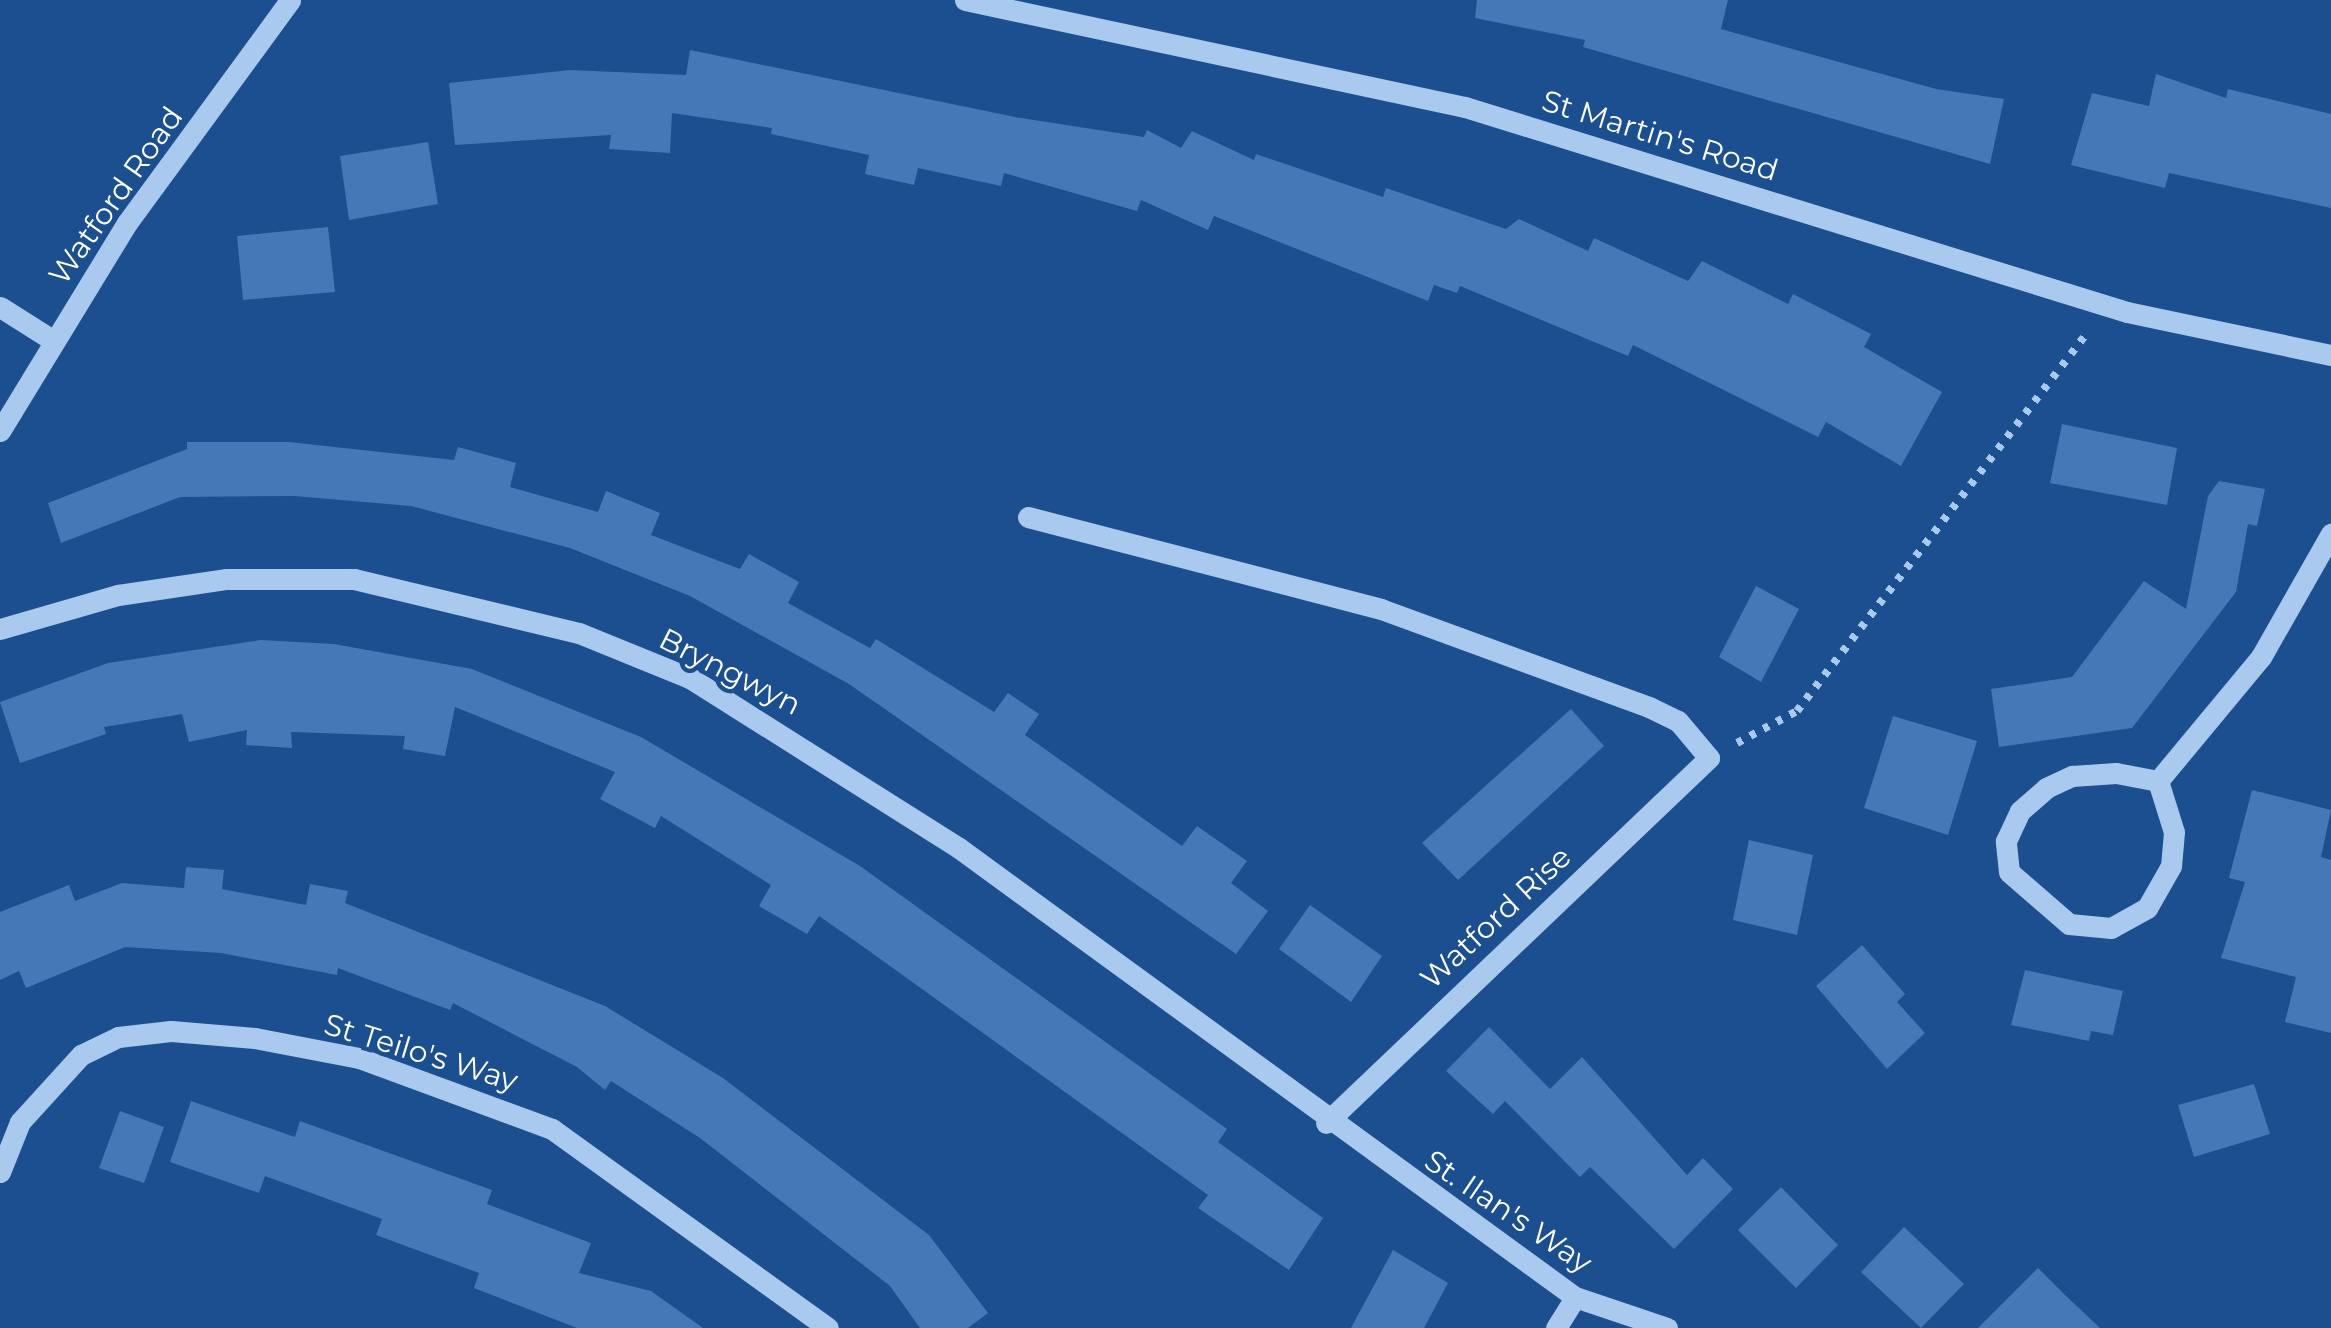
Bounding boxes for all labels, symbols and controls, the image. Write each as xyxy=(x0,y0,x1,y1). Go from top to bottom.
street label: St Martin's Road xyxy=(1538,83,1782,189)
street label: Watford Road xyxy=(41,100,191,292)
street label: Bryngwyn xyxy=(653,621,807,723)
street label: Watford Rise xyxy=(1413,839,1579,997)
street label: St Teilo's Way xyxy=(320,1007,522,1099)
street label: St. Ilan's Way xyxy=(1418,1143,1598,1281)

